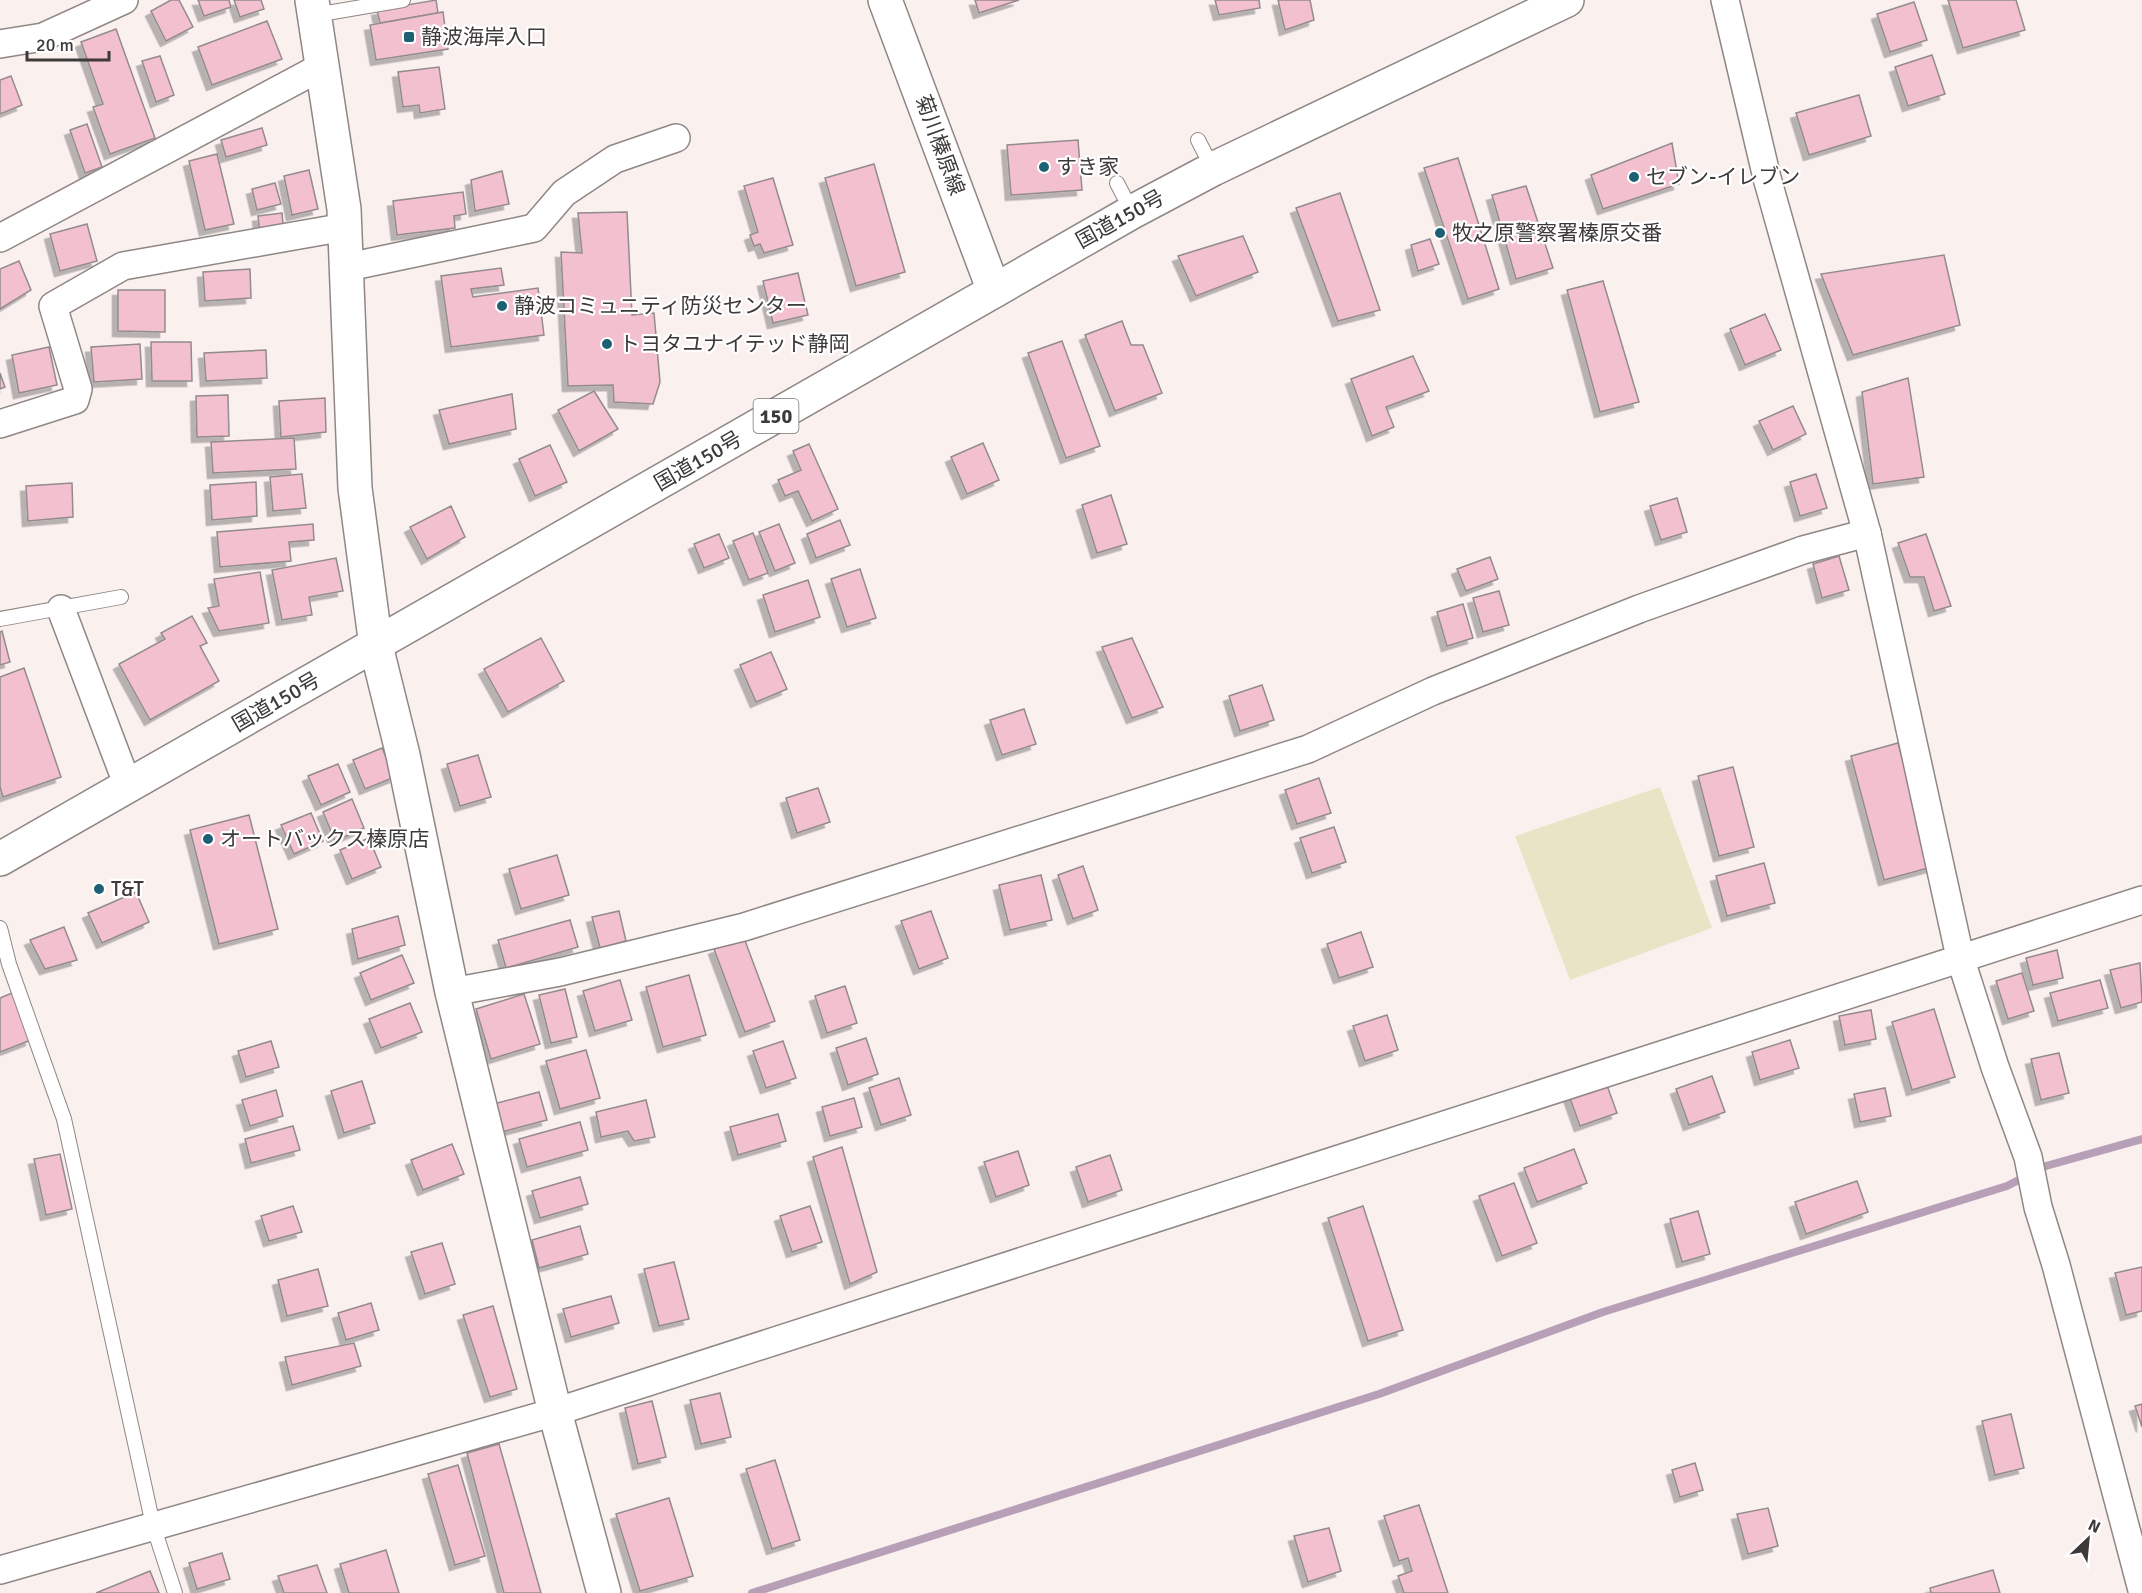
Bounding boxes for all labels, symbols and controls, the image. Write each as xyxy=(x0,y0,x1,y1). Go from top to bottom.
scale bar xyxy=(27,24,110,62)
place label: 静波海岸入口 xyxy=(421,24,547,50)
marker: 静波海岸入口 xyxy=(402,30,416,44)
text: 20 m xyxy=(36,34,74,56)
street label: 菊川榛原線 xyxy=(910,91,970,199)
place label: すき家 xyxy=(1056,154,1119,180)
marker: すき家 xyxy=(1037,160,1051,174)
place label: セブン-イレブン xyxy=(1646,164,1800,190)
marker: セブン-イレブン xyxy=(1627,170,1641,184)
street label: 国道150号 xyxy=(1071,184,1169,254)
place label: 牧之原警察署榛原交番 xyxy=(1452,220,1662,246)
marker: 牧之原警察署榛原交番 xyxy=(1433,226,1447,240)
place label: 静波コミュニティ防災センター xyxy=(514,293,807,319)
marker: 静波コミュニティ防災センター xyxy=(495,299,509,313)
place label: トヨタユナイテッド静岡 xyxy=(619,331,850,357)
marker: トヨタユナイテッド静岡 xyxy=(600,337,614,351)
road number: 150 xyxy=(754,399,798,433)
street label: 国道150号 xyxy=(649,425,747,497)
street label: 国道150号 xyxy=(227,666,325,738)
place label: オートバックス榛原店 xyxy=(220,826,429,852)
marker: オートバックス榛原店 xyxy=(201,832,215,846)
place label: T&T xyxy=(111,876,145,902)
marker: T&T xyxy=(92,882,106,896)
north arrow xyxy=(2058,1509,2118,1569)
text: N xyxy=(2085,1515,2104,1538)

